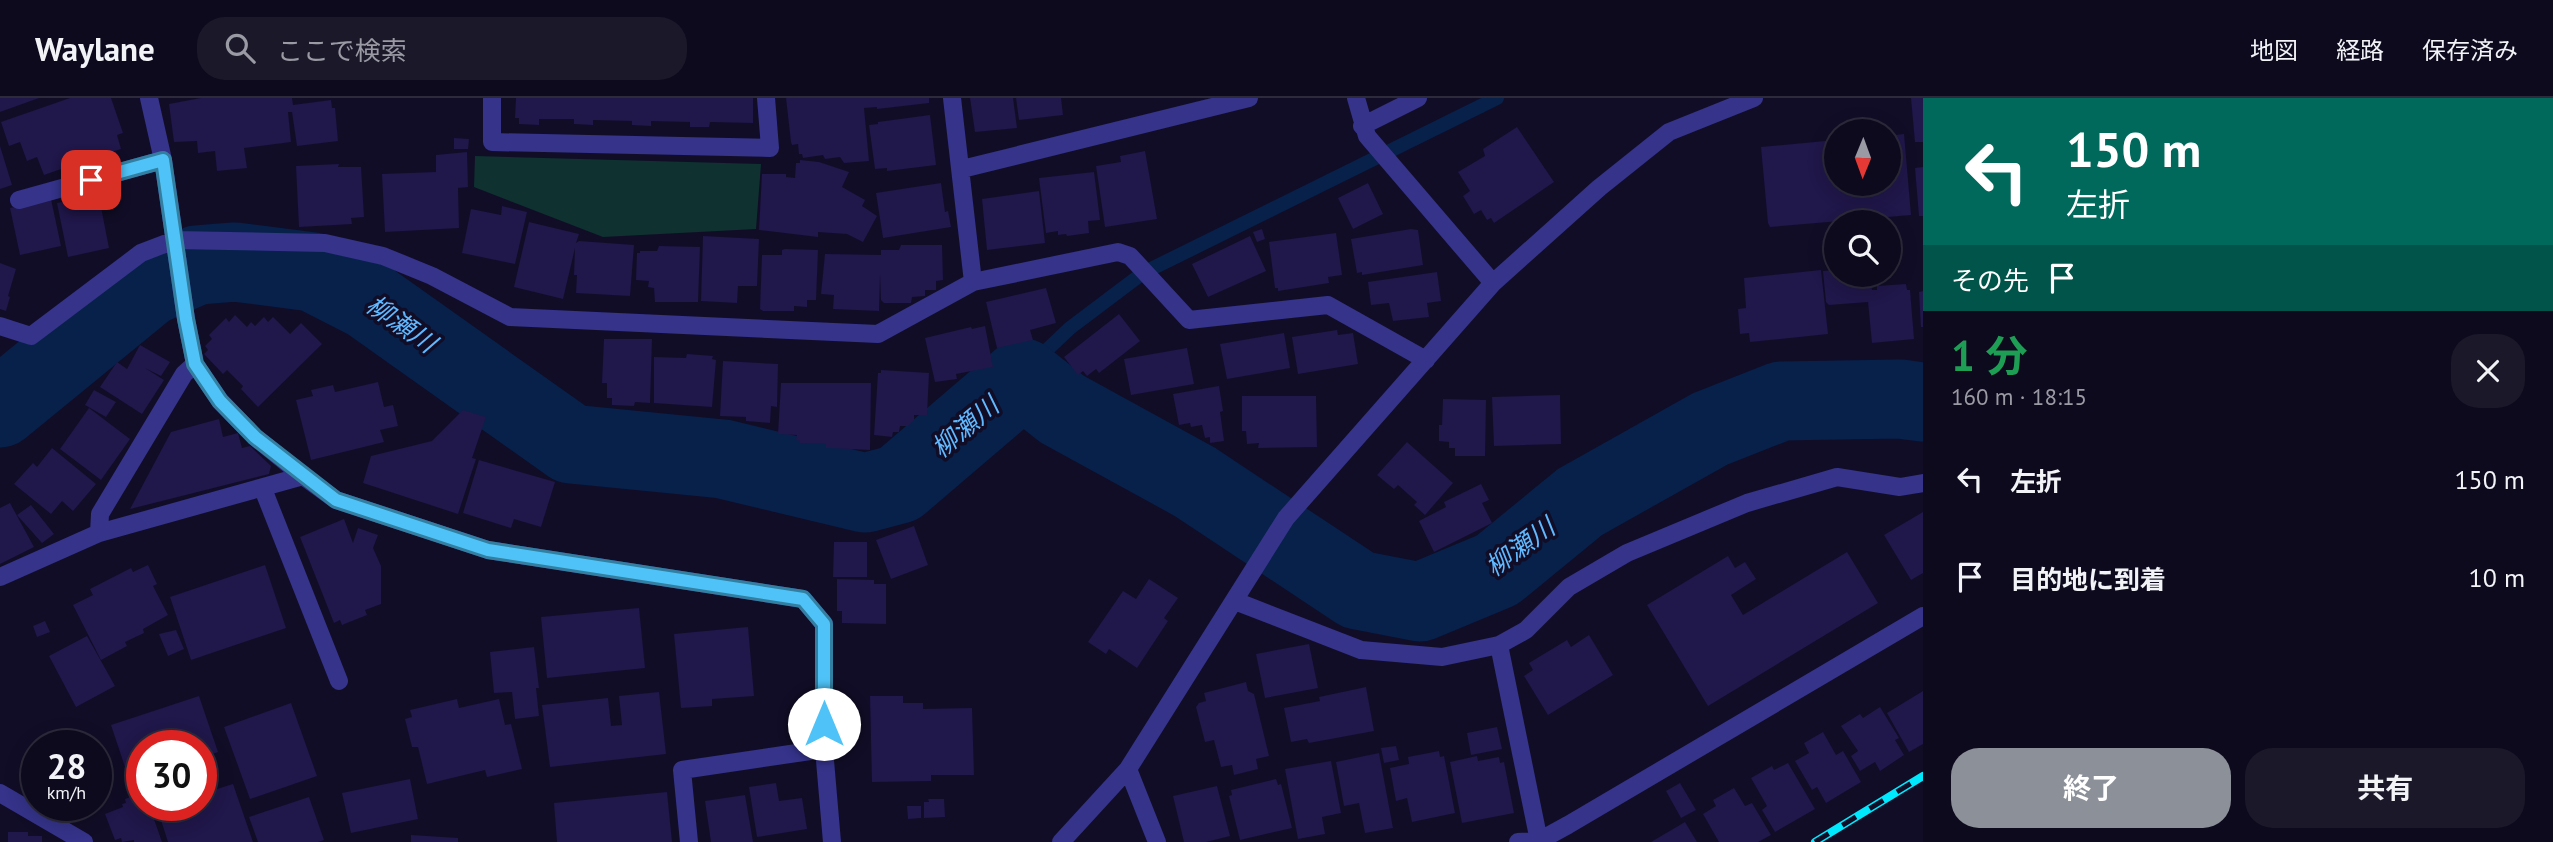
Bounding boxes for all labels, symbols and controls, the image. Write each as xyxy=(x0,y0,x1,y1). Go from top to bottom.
search box xyxy=(197,17,687,80)
text: Waylane xyxy=(35,27,155,70)
icon: search xyxy=(221,29,259,67)
text: ここで検索 xyxy=(277,34,407,67)
text: 地図 xyxy=(2250,35,2298,66)
text: 経路 xyxy=(2336,35,2384,66)
text: 保存済み xyxy=(2422,35,2518,66)
text: 150 m xyxy=(2066,117,2201,181)
north arrow xyxy=(1824,119,1900,196)
map controls xyxy=(1824,119,1901,287)
icon: left xyxy=(1951,126,2042,217)
pin xyxy=(61,150,121,210)
icon: arrive xyxy=(72,161,110,199)
text: 左折 xyxy=(2066,183,2130,225)
button: search xyxy=(1824,210,1901,287)
icon: arrive xyxy=(2043,259,2081,297)
text: その先 xyxy=(1951,264,2029,297)
water label: 柳瀬川 xyxy=(360,288,445,361)
text: 1 分 xyxy=(1951,328,2027,383)
button: close xyxy=(2451,334,2525,408)
text: 160 m · 18:15 xyxy=(1951,382,2087,411)
water label: 柳瀬川 xyxy=(924,387,1007,464)
icon: left xyxy=(1951,460,1989,498)
text: 150 m xyxy=(2454,463,2525,496)
text: 左折 xyxy=(2010,465,2062,498)
water label: 柳瀬川 xyxy=(1478,509,1563,583)
icon: arrive xyxy=(1951,558,1989,596)
text: 10 m xyxy=(2469,561,2525,594)
text: 目的地に到着 xyxy=(2010,563,2166,596)
position arrow xyxy=(787,687,861,761)
speed limit sign: 30 xyxy=(126,730,217,821)
text: 28 xyxy=(47,743,86,789)
button: 終了 xyxy=(1951,748,2231,828)
button: 共有 xyxy=(2245,748,2525,828)
text: km/h xyxy=(47,781,86,804)

